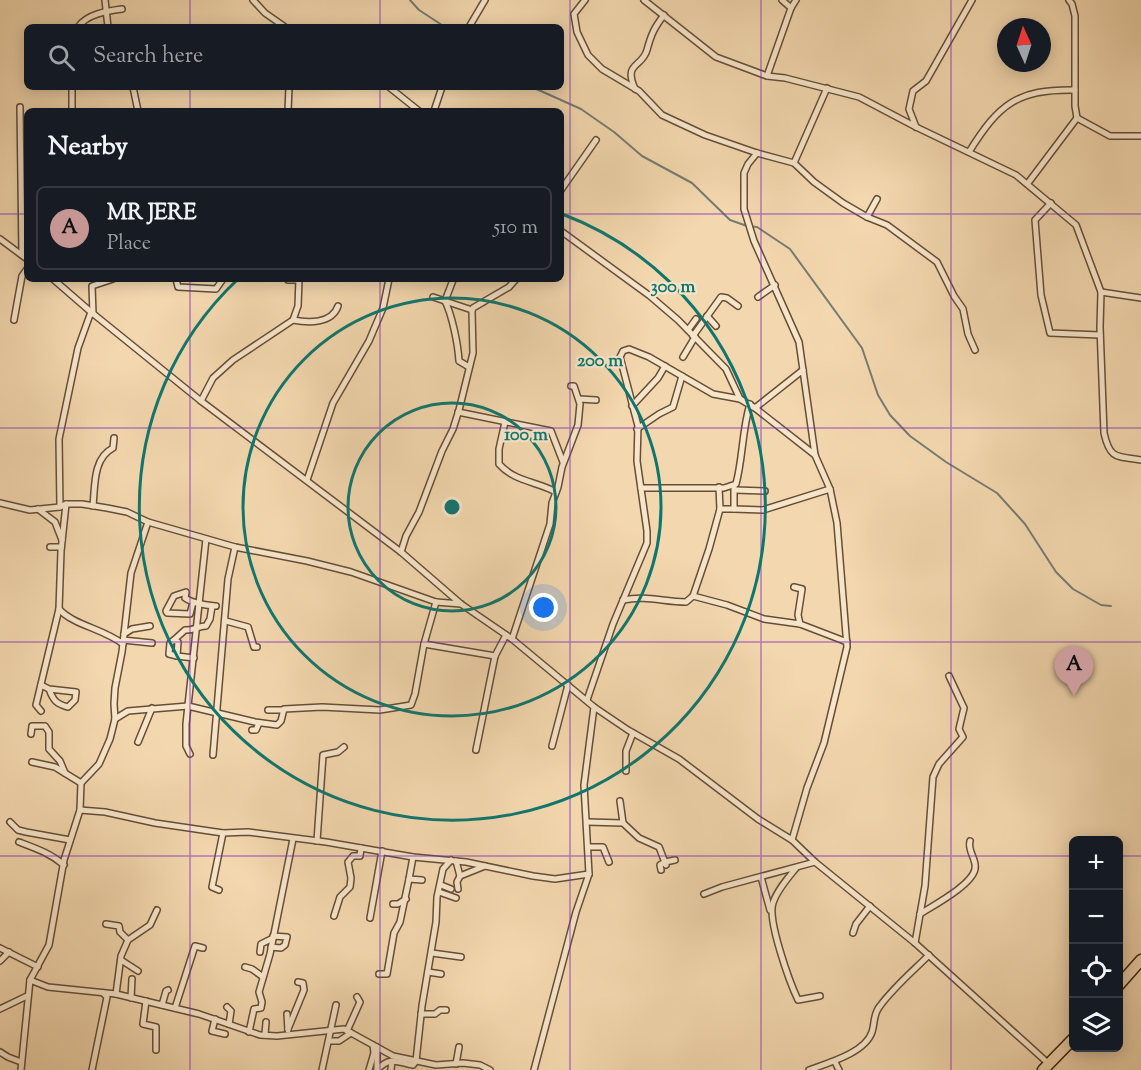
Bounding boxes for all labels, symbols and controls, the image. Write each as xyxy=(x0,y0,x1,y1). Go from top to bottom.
north arrow xyxy=(997,18,1051,72)
search box xyxy=(24,24,564,90)
icon: search xyxy=(45,41,78,74)
text: Search here xyxy=(93,41,203,73)
text: Nearby xyxy=(48,129,128,166)
text: MR JERE xyxy=(107,198,196,230)
text: A xyxy=(61,214,78,243)
text: 510 m xyxy=(493,214,538,243)
text: Place xyxy=(107,230,151,259)
text: 300 m xyxy=(651,275,696,301)
text: 200 m xyxy=(577,349,623,375)
text: 100 m xyxy=(504,423,548,449)
centre of rings xyxy=(442,497,462,517)
your location xyxy=(529,593,558,622)
pin: A xyxy=(1054,646,1094,696)
map controls xyxy=(1069,836,1123,1052)
button: + xyxy=(1069,836,1123,890)
button: − xyxy=(1069,890,1123,944)
button: locate xyxy=(1069,944,1123,998)
button: layers xyxy=(1069,998,1123,1052)

